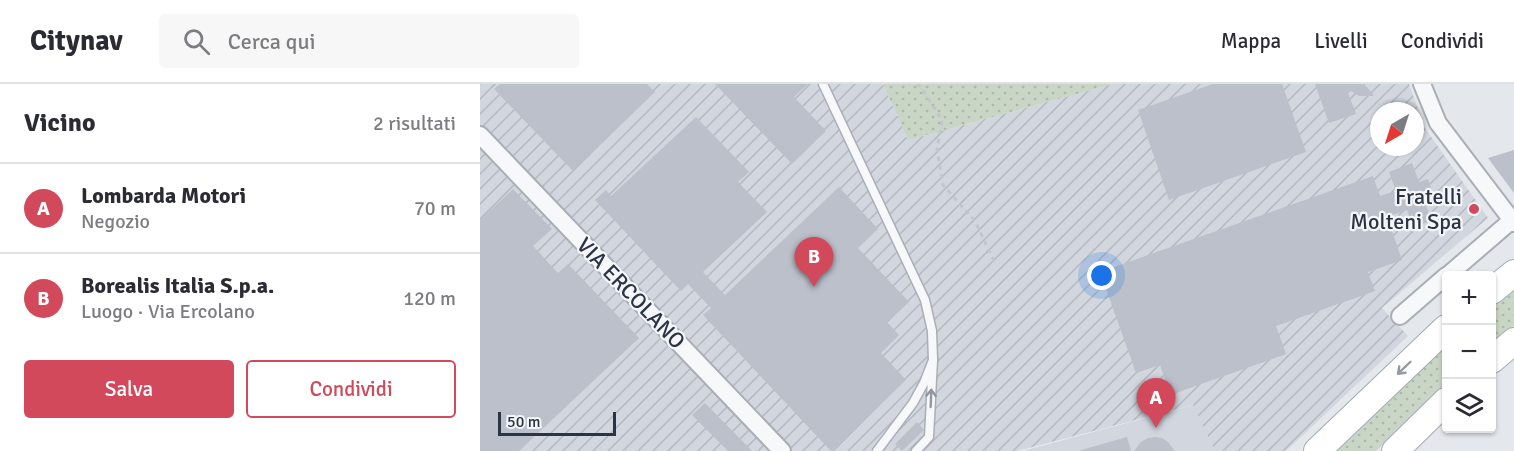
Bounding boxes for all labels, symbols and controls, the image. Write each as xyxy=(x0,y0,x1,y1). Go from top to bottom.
search box xyxy=(159,14,579,68)
text: Citynav xyxy=(30,24,123,58)
icon: search xyxy=(180,25,213,58)
text: Cerca qui xyxy=(228,28,315,55)
text: Mappa xyxy=(1221,28,1281,54)
text: Livelli xyxy=(1314,28,1368,54)
text: Condividi xyxy=(1401,28,1484,54)
north arrow xyxy=(1370,102,1424,156)
text: Vicino xyxy=(24,107,96,139)
text: 2 risultati xyxy=(373,111,456,136)
text: Lombarda Motori xyxy=(81,182,246,209)
place label: Fratelli Molteni Spa xyxy=(1350,183,1462,235)
text: A xyxy=(37,196,50,221)
text: 70 m xyxy=(414,196,456,221)
marker: Fratelli Molteni Spa xyxy=(1467,202,1481,216)
text: Negozio xyxy=(81,209,150,234)
street label: VIA ERCOLANO xyxy=(571,232,691,354)
pin: B xyxy=(794,238,834,287)
your location xyxy=(1087,261,1116,290)
map controls xyxy=(1442,271,1496,433)
button: + xyxy=(1442,271,1496,325)
text: Borealis Italia S.p.a. xyxy=(81,272,274,299)
text: B xyxy=(37,286,50,311)
text: 120 m xyxy=(403,286,456,311)
text: Luogo · Via Ercolano xyxy=(81,299,255,324)
button: − xyxy=(1442,325,1496,379)
button: Salva xyxy=(24,360,234,418)
button: Condividi xyxy=(246,360,456,418)
one-way arrow xyxy=(1397,361,1412,375)
pin: A xyxy=(1136,378,1176,428)
button: layers xyxy=(1442,379,1496,433)
one-way arrow xyxy=(925,389,937,409)
scale bar xyxy=(498,409,616,436)
text: 50 m xyxy=(507,412,541,432)

